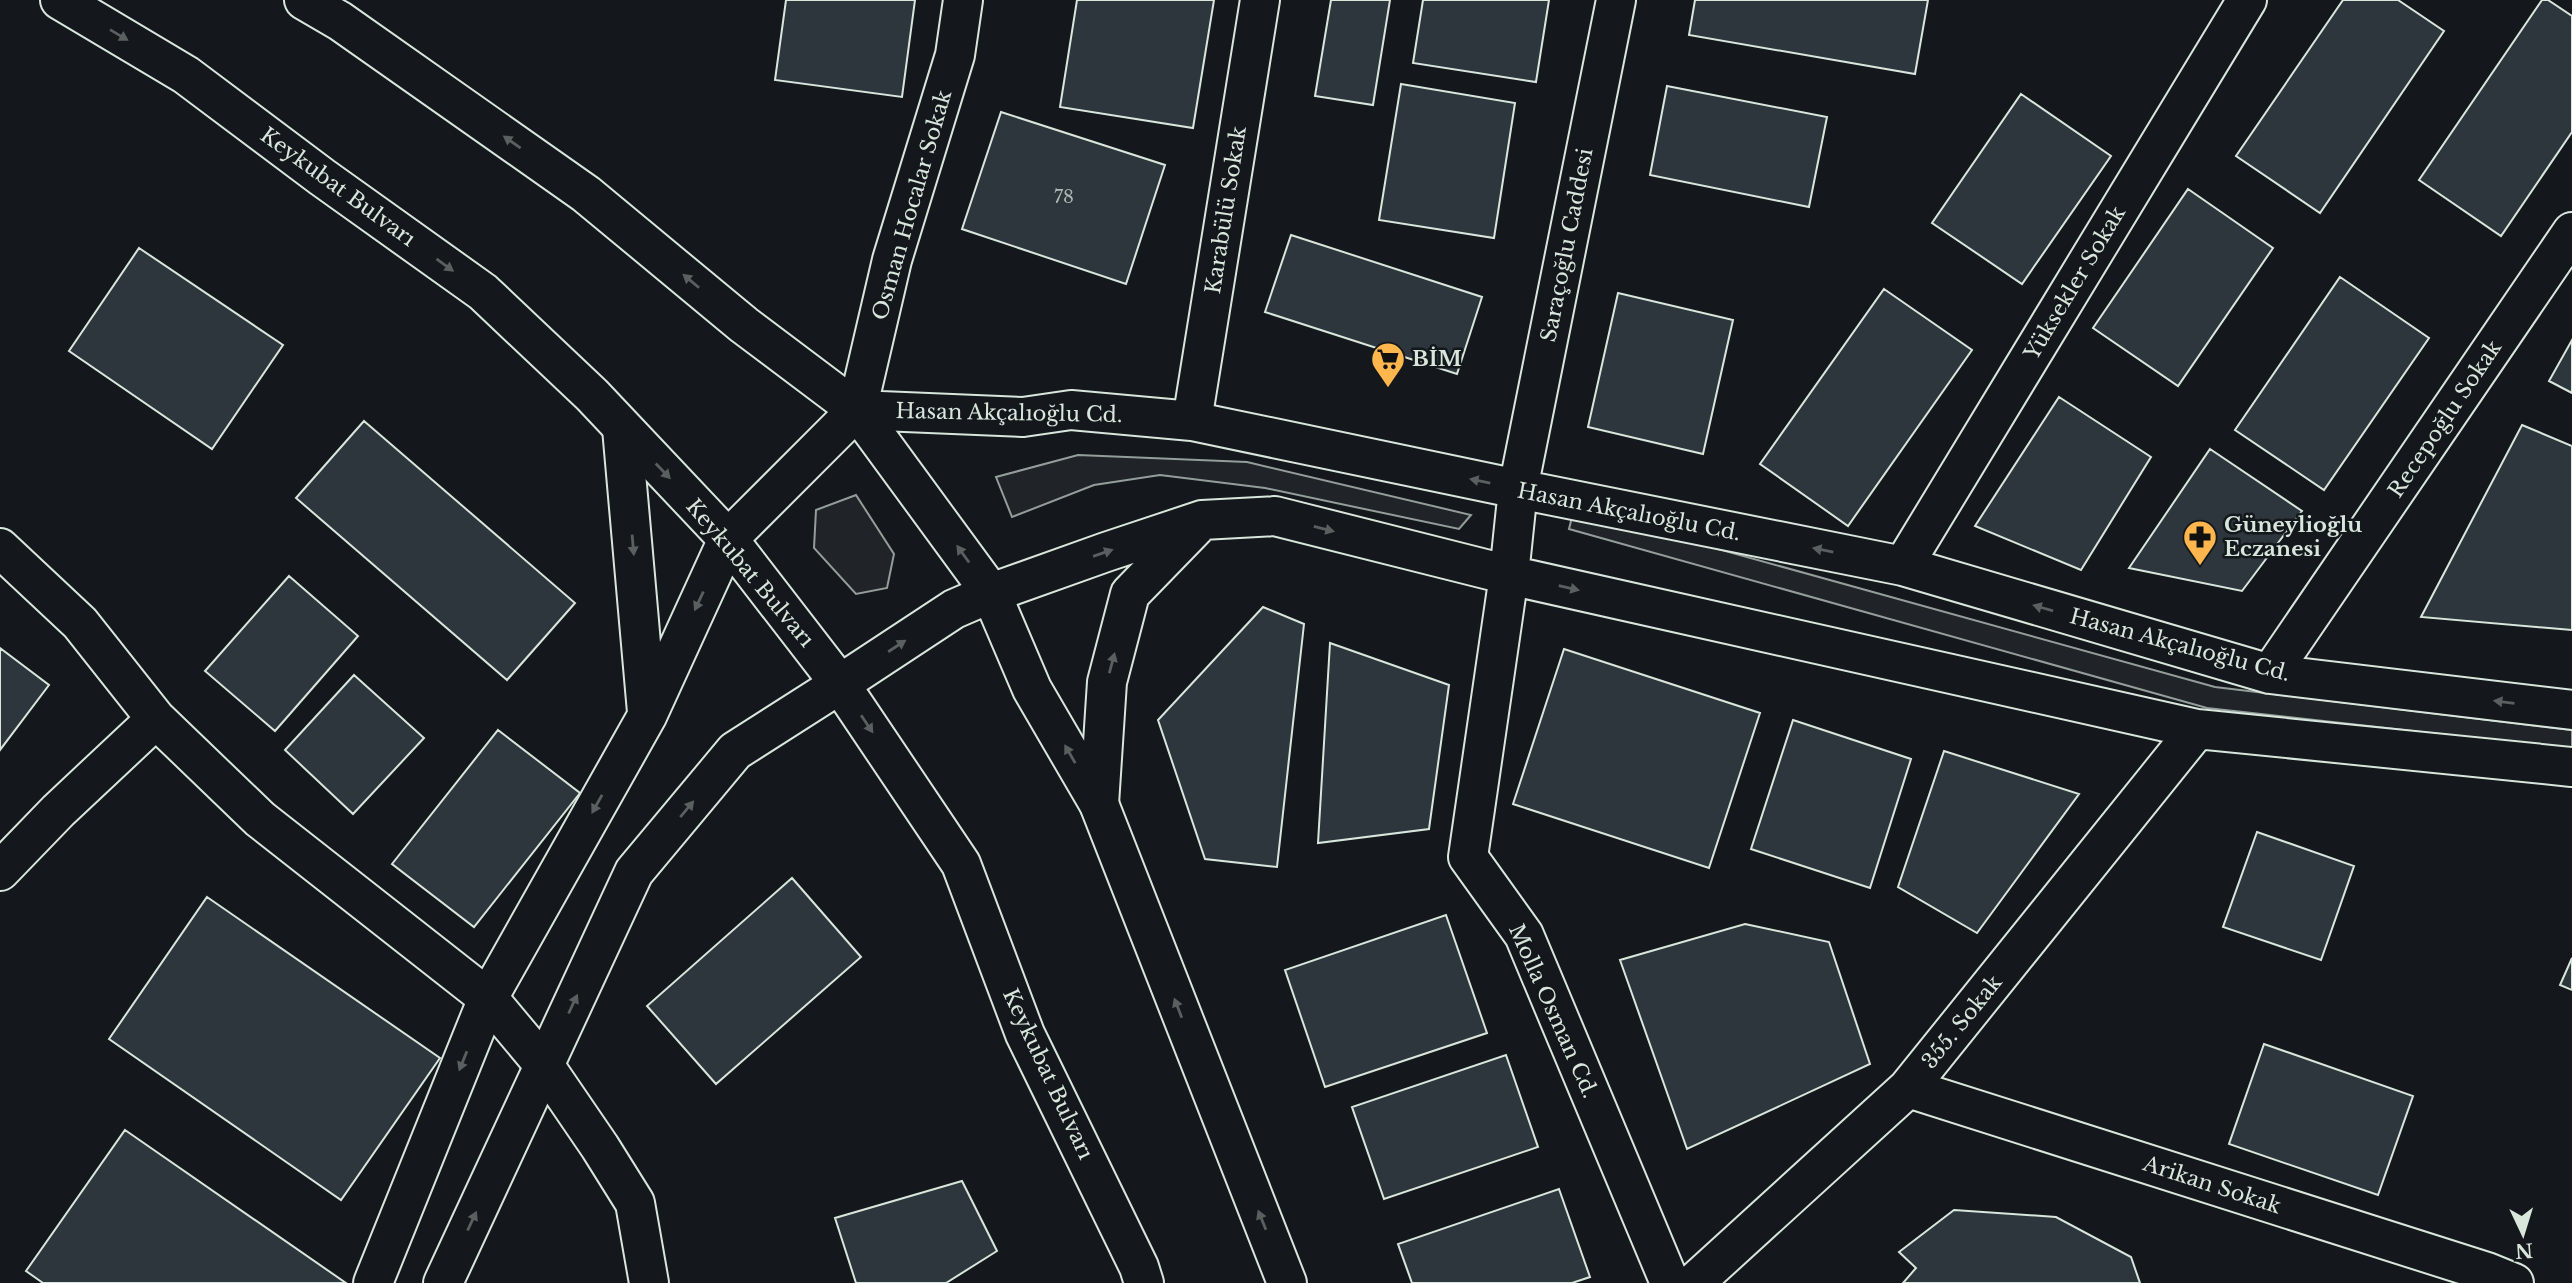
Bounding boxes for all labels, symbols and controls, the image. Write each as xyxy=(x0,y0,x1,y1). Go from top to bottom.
one-way arrow xyxy=(109,29,128,41)
street label: Osman Hocalar Sokak xyxy=(867,87,957,323)
street label: Keykubat Bulvarı xyxy=(255,122,421,252)
street label: Karabülü Sokak xyxy=(1200,124,1252,296)
one-way arrow xyxy=(503,135,521,149)
street label: Saraçoğlu Caddesi xyxy=(1535,146,1599,344)
house number: 78 xyxy=(1054,186,1074,208)
street label: Yüksekler Sokak xyxy=(2018,201,2131,366)
one-way arrow xyxy=(436,258,454,272)
one-way arrow xyxy=(683,274,701,289)
street label: Recepoğlu Sokak xyxy=(2383,335,2507,503)
supermarket icon: BİM xyxy=(1369,340,1407,389)
place label: BİM xyxy=(1412,346,1462,372)
street label: Hasan Akçalıoğlu Cd. xyxy=(895,398,1123,428)
one-way arrow xyxy=(654,462,670,479)
one-way arrow xyxy=(1469,476,1491,487)
street label: Hasan Akçalıoğlu Cd. xyxy=(1515,478,1743,546)
street label: Keykubat Bulvarı xyxy=(680,494,820,652)
place label: Güneylioğlu Eczanesi xyxy=(2224,512,2362,562)
pharmacy icon: Güneylioğlu Eczanesi xyxy=(2181,518,2219,567)
one-way arrow xyxy=(1313,524,1335,535)
one-way arrow xyxy=(627,534,638,556)
one-way arrow xyxy=(956,545,970,563)
one-way arrow xyxy=(1812,545,1834,556)
one-way arrow xyxy=(1093,547,1114,558)
one-way arrow xyxy=(1558,583,1580,594)
one-way arrow xyxy=(693,591,705,611)
one-way arrow xyxy=(2032,602,2053,612)
street label: Hasan Akçalıoğlu Cd. xyxy=(2067,603,2293,687)
one-way arrow xyxy=(887,640,907,653)
one-way arrow xyxy=(1107,652,1118,674)
one-way arrow xyxy=(2493,696,2515,707)
one-way arrow xyxy=(860,715,874,733)
one-way arrow xyxy=(1064,745,1076,764)
one-way arrow xyxy=(591,794,603,814)
one-way arrow xyxy=(679,800,694,817)
street label: Molla Osman Cd. xyxy=(1503,920,1603,1102)
street label: 355. Sokak xyxy=(1916,970,2008,1074)
street label: Keykubat Bulvarı xyxy=(997,984,1099,1164)
one-way arrow xyxy=(567,993,578,1014)
one-way arrow xyxy=(1172,998,1183,1019)
one-way arrow xyxy=(457,1051,468,1072)
street label: Arikan Sokak xyxy=(2139,1150,2284,1220)
north arrow xyxy=(2488,1199,2558,1269)
one-way arrow xyxy=(1256,1209,1267,1230)
one-way arrow xyxy=(466,1211,478,1231)
text: N xyxy=(2514,1238,2534,1263)

